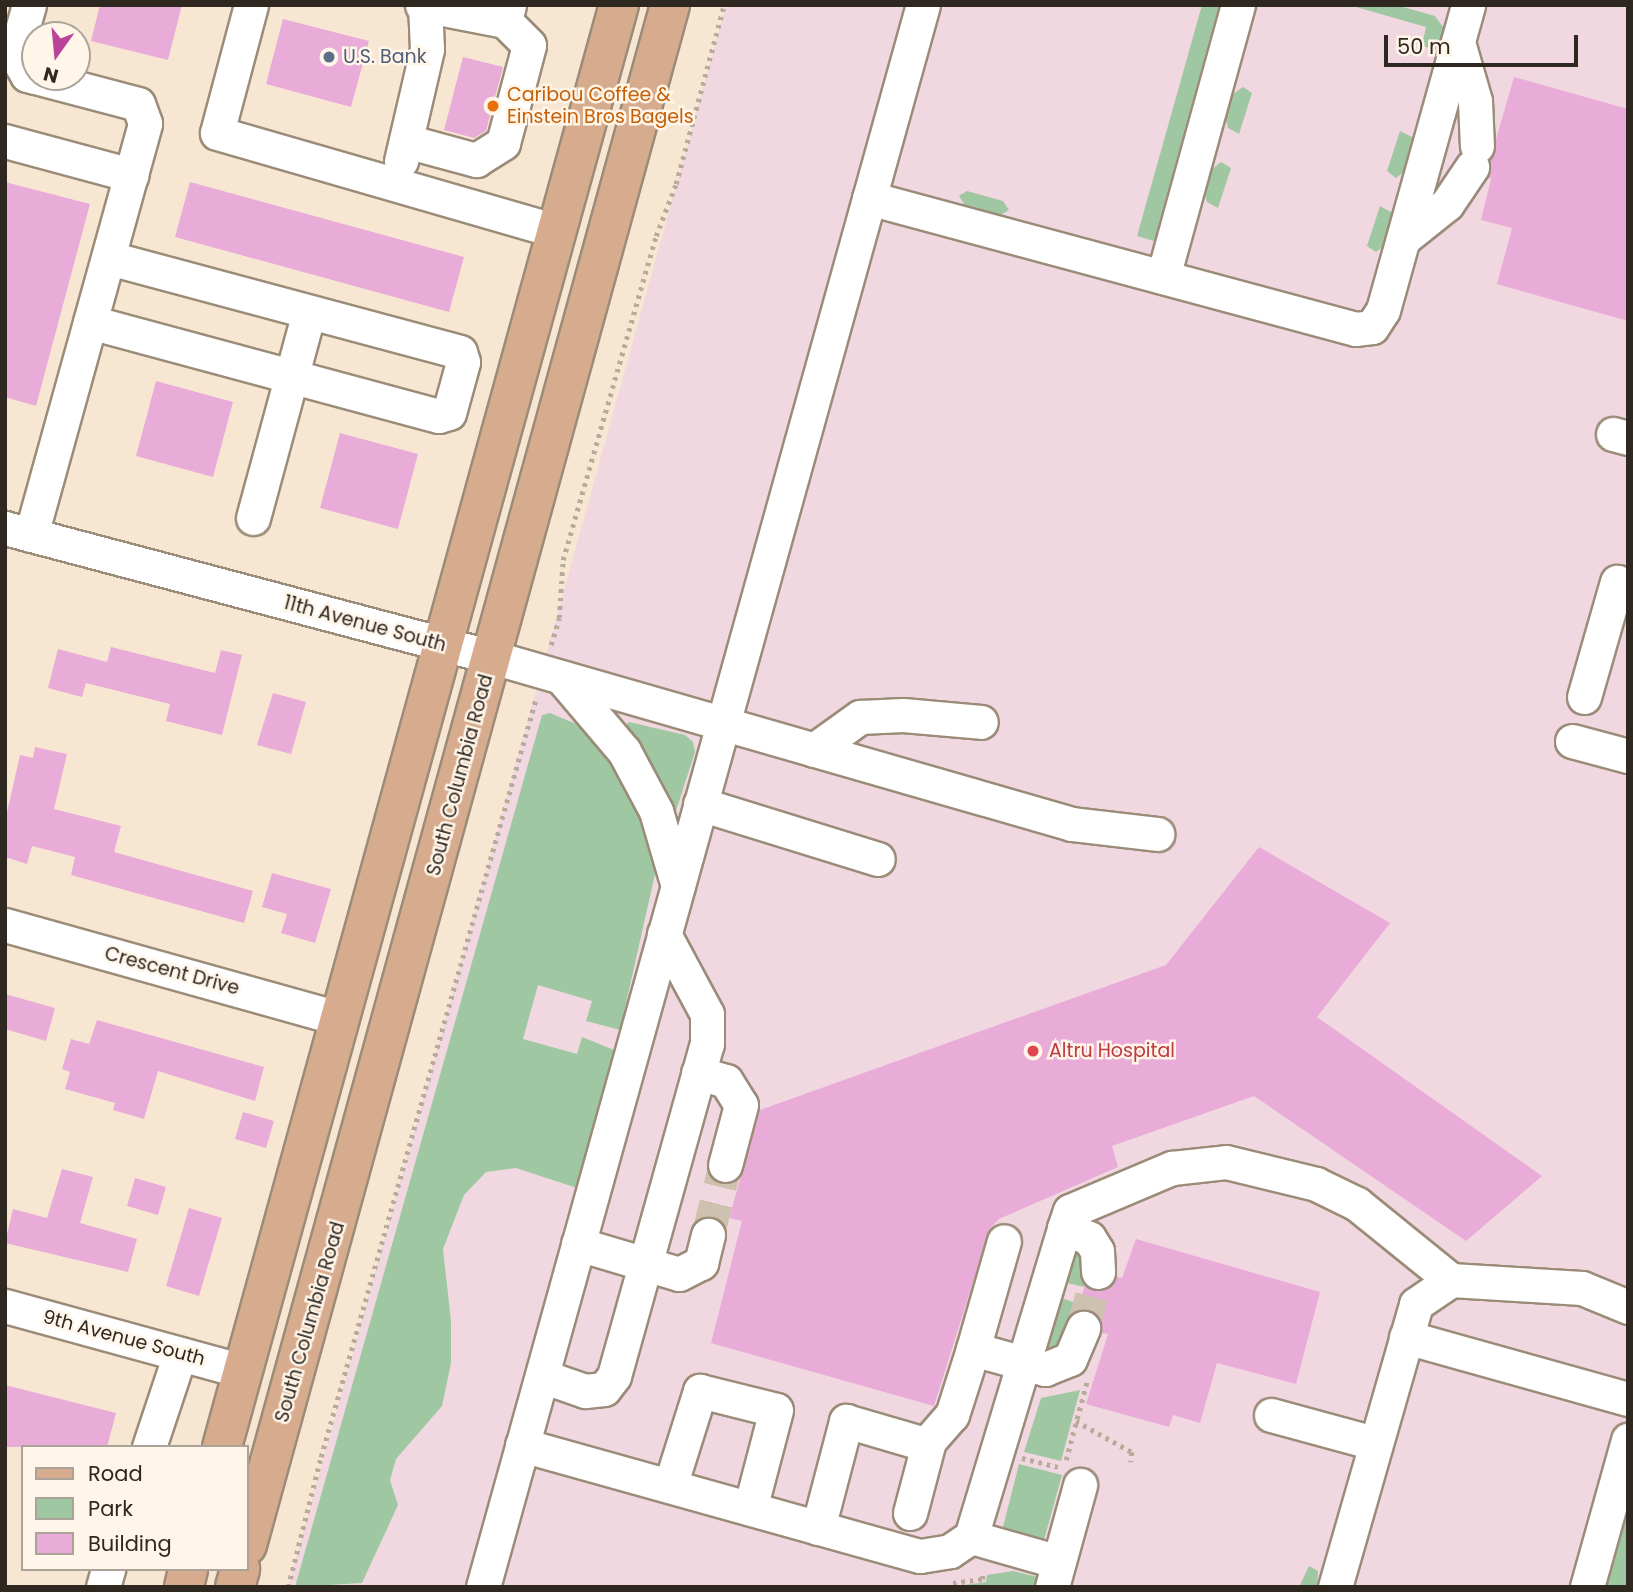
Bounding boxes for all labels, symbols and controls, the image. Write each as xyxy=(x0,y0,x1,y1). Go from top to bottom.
north arrow xyxy=(21,21,91,91)
scale bar xyxy=(1388,21,1582,65)
text: 50 m xyxy=(1397,32,1451,61)
place label: U.S. Bank xyxy=(343,46,426,68)
marker: U.S. Bank xyxy=(321,49,337,65)
text: N xyxy=(41,60,61,90)
place label: Caribou Coffee & Einstein Bros Bagels xyxy=(507,84,694,128)
marker: Caribou Coffee & Einstein Bros Bagels xyxy=(485,98,501,114)
street label: 11th Avenue South xyxy=(281,591,449,657)
street label: South Columbia Road xyxy=(422,672,498,878)
street label: Crescent Drive xyxy=(102,942,242,1000)
place label: Altru Hospital xyxy=(1049,1040,1175,1062)
marker: Altru Hospital xyxy=(1023,1041,1043,1061)
street label: South Columbia Road xyxy=(270,1219,350,1425)
street label: 9th Avenue South xyxy=(40,1305,208,1371)
legend xyxy=(21,1445,248,1571)
text: Road xyxy=(88,1459,143,1488)
text: Park xyxy=(88,1494,133,1523)
text: Building xyxy=(88,1529,172,1558)

